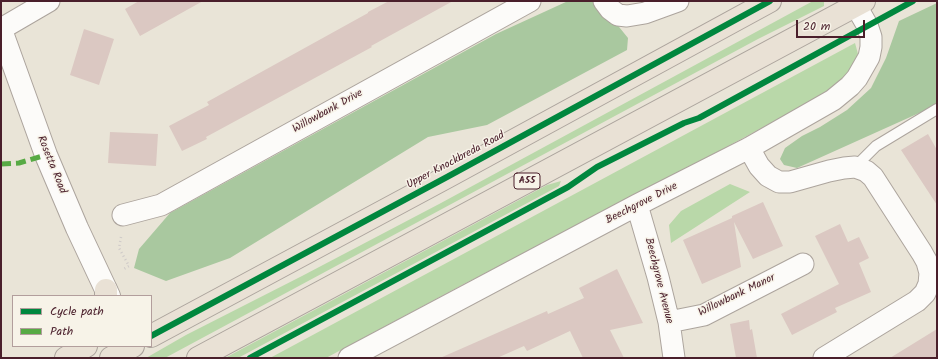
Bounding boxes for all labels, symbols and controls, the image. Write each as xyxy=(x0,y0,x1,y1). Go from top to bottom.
scale bar xyxy=(798,12,867,38)
text: 20 m xyxy=(803,17,830,36)
street label: Willowbank Drive xyxy=(291,87,365,137)
street label: Upper Knockbreda Road xyxy=(405,130,507,192)
street label: Rosetta Road xyxy=(33,134,69,196)
road number: A55 xyxy=(514,173,540,189)
street label: Beechgrove Drive xyxy=(604,180,680,228)
street label: Beechgrove Avenue xyxy=(641,237,675,325)
street label: Willowbank Manor xyxy=(696,272,778,320)
legend xyxy=(12,295,152,347)
text: Cycle path xyxy=(50,302,104,321)
text: Path xyxy=(50,322,73,341)

